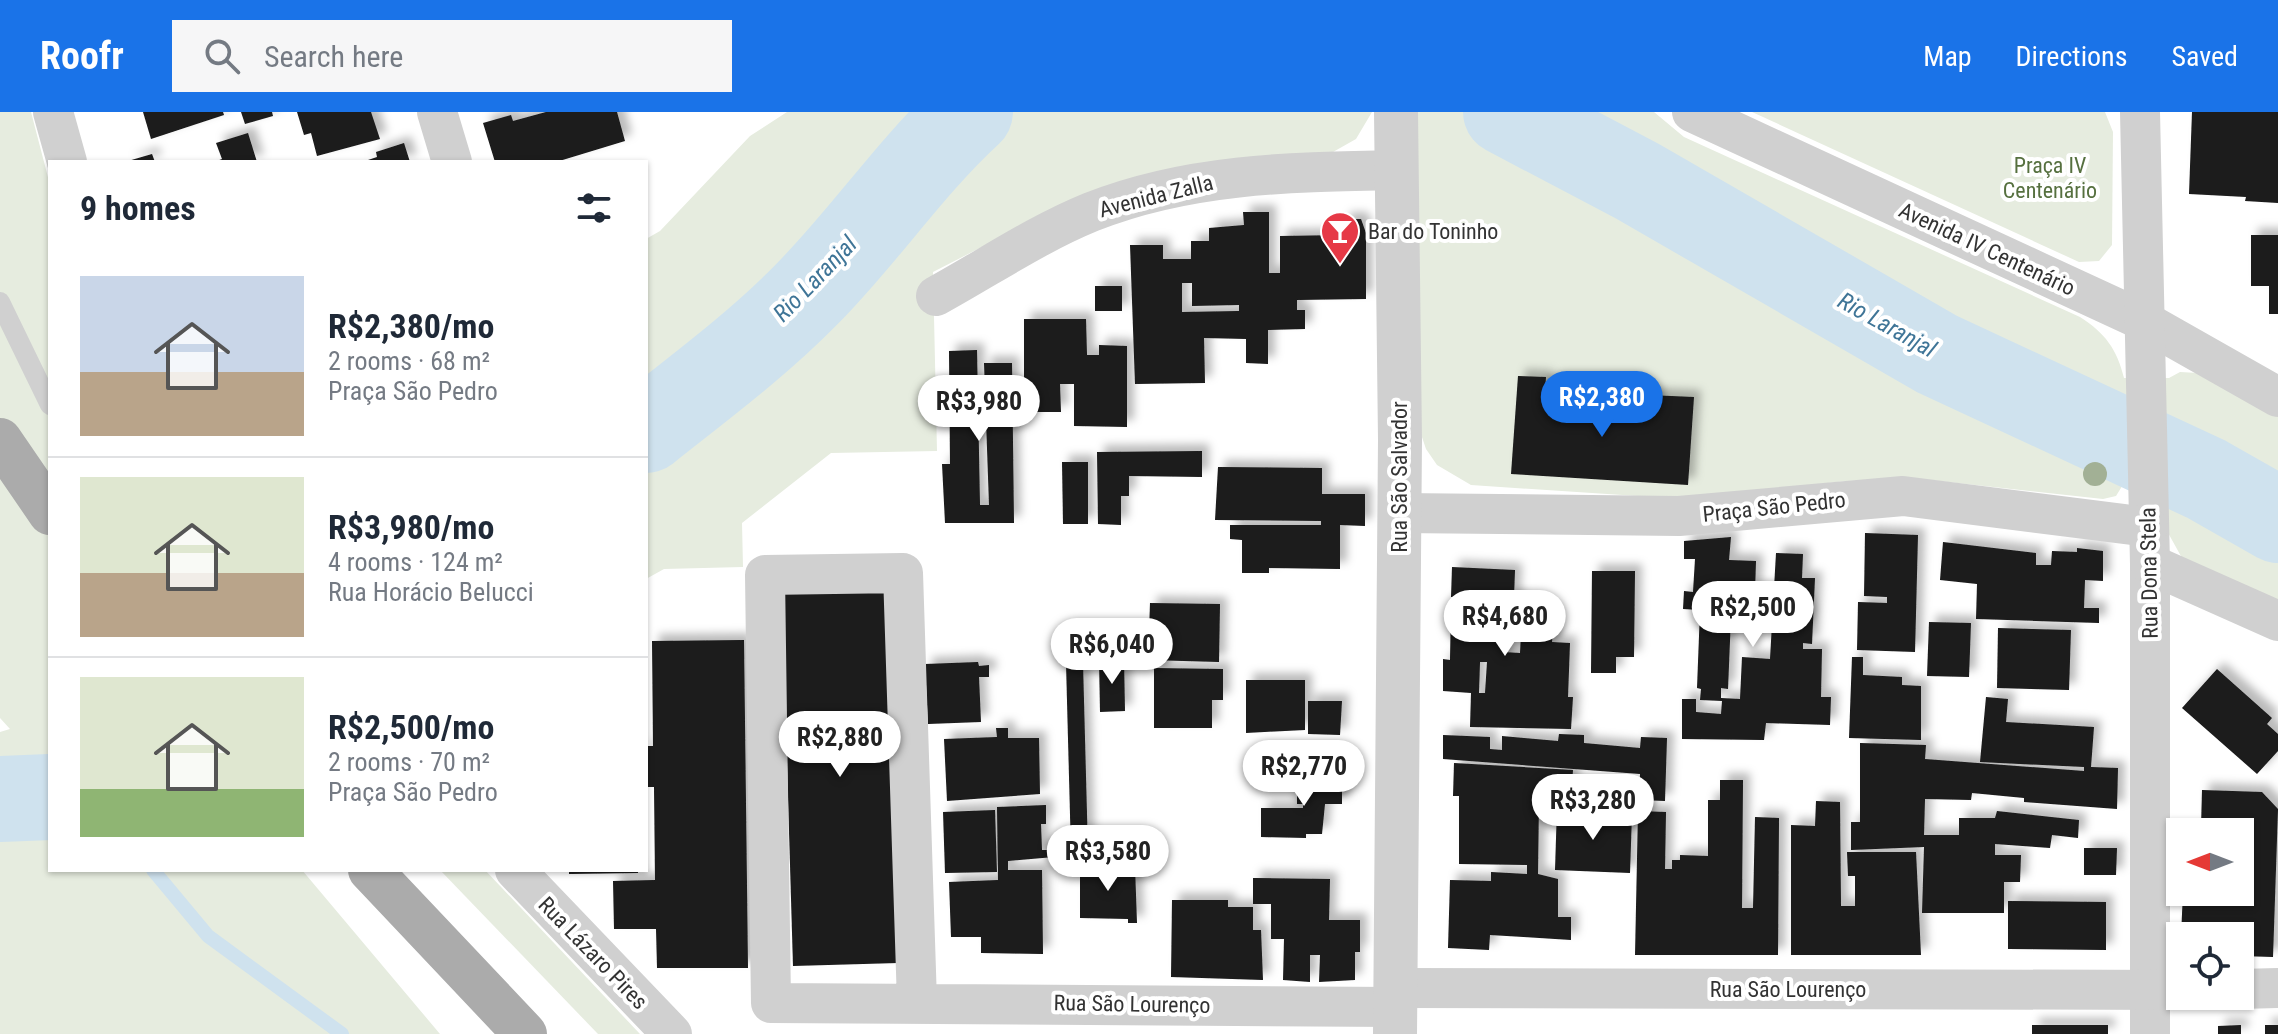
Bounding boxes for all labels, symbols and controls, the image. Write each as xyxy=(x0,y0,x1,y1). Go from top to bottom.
search box xyxy=(172,20,732,92)
text: Roofr xyxy=(40,34,124,78)
icon: search xyxy=(200,34,244,78)
text: Search here xyxy=(264,39,403,74)
text: Map xyxy=(1923,40,1972,73)
text: Directions xyxy=(2016,40,2127,73)
text: Saved xyxy=(2171,40,2238,73)
park label: Praça IV Centenário xyxy=(2003,153,2097,203)
street label: Avenida Zalla xyxy=(1096,170,1216,222)
icon: filters xyxy=(572,186,616,230)
text: 9 homes xyxy=(80,188,196,228)
street label: Avenida IV Centenário xyxy=(1895,197,2079,301)
bar icon: Bar do Toninho xyxy=(1319,210,1361,265)
place label: Bar do Toninho xyxy=(1368,219,1498,244)
water label: Rio Laranjal xyxy=(767,230,863,328)
water label: Rio Laranjal xyxy=(1833,287,1942,364)
text: R$2,380/mo xyxy=(328,306,494,346)
icon: home xyxy=(144,308,240,404)
text: 2 rooms · 68 m² xyxy=(328,346,490,376)
pin: R$2,380 xyxy=(1528,371,1676,439)
pin: R$3,980 xyxy=(905,375,1053,443)
text: Praça São Pedro xyxy=(328,376,498,406)
text: R$2,380 xyxy=(1559,382,1645,412)
text: R$3,980 xyxy=(936,386,1022,416)
street label: Rua São Salvador xyxy=(1387,401,1412,553)
street label: Praça São Pedro xyxy=(1701,487,1847,527)
text: R$3,980/mo xyxy=(328,507,494,547)
street label: Rua Dona Stela xyxy=(2135,507,2163,639)
icon: home xyxy=(144,509,240,605)
text: 4 rooms · 124 m² xyxy=(328,547,503,577)
text: Rua Horácio Belucci xyxy=(328,577,534,607)
pin: R$2,500 xyxy=(1679,581,1827,649)
pin: R$4,680 xyxy=(1431,590,1579,658)
text: R$2,500 xyxy=(1710,592,1796,622)
text: R$4,680 xyxy=(1462,601,1548,631)
pin: R$6,040 xyxy=(1038,618,1186,686)
text: R$6,040 xyxy=(1069,629,1155,659)
text: R$2,500/mo xyxy=(328,707,494,747)
icon: home xyxy=(144,709,240,805)
pin: R$2,880 xyxy=(766,711,914,779)
text: R$2,880 xyxy=(797,722,883,752)
pin: R$2,770 xyxy=(1230,740,1378,808)
text: 2 rooms · 70 m² xyxy=(328,747,490,777)
text: R$2,770 xyxy=(1261,751,1347,781)
pin: R$3,280 xyxy=(1519,774,1667,842)
text: Praça São Pedro xyxy=(328,777,498,807)
text: R$3,280 xyxy=(1550,785,1636,815)
north arrow xyxy=(2166,818,2254,906)
map controls xyxy=(2166,818,2254,1010)
pin: R$3,580 xyxy=(1034,825,1182,893)
text: R$3,580 xyxy=(1065,836,1151,866)
street label: Rua Lázaro Pires xyxy=(533,892,653,1014)
button: locate xyxy=(2166,922,2254,1010)
street label: Rua São Lourenço xyxy=(1710,977,1866,1002)
street label: Rua São Lourenço xyxy=(1053,990,1211,1018)

